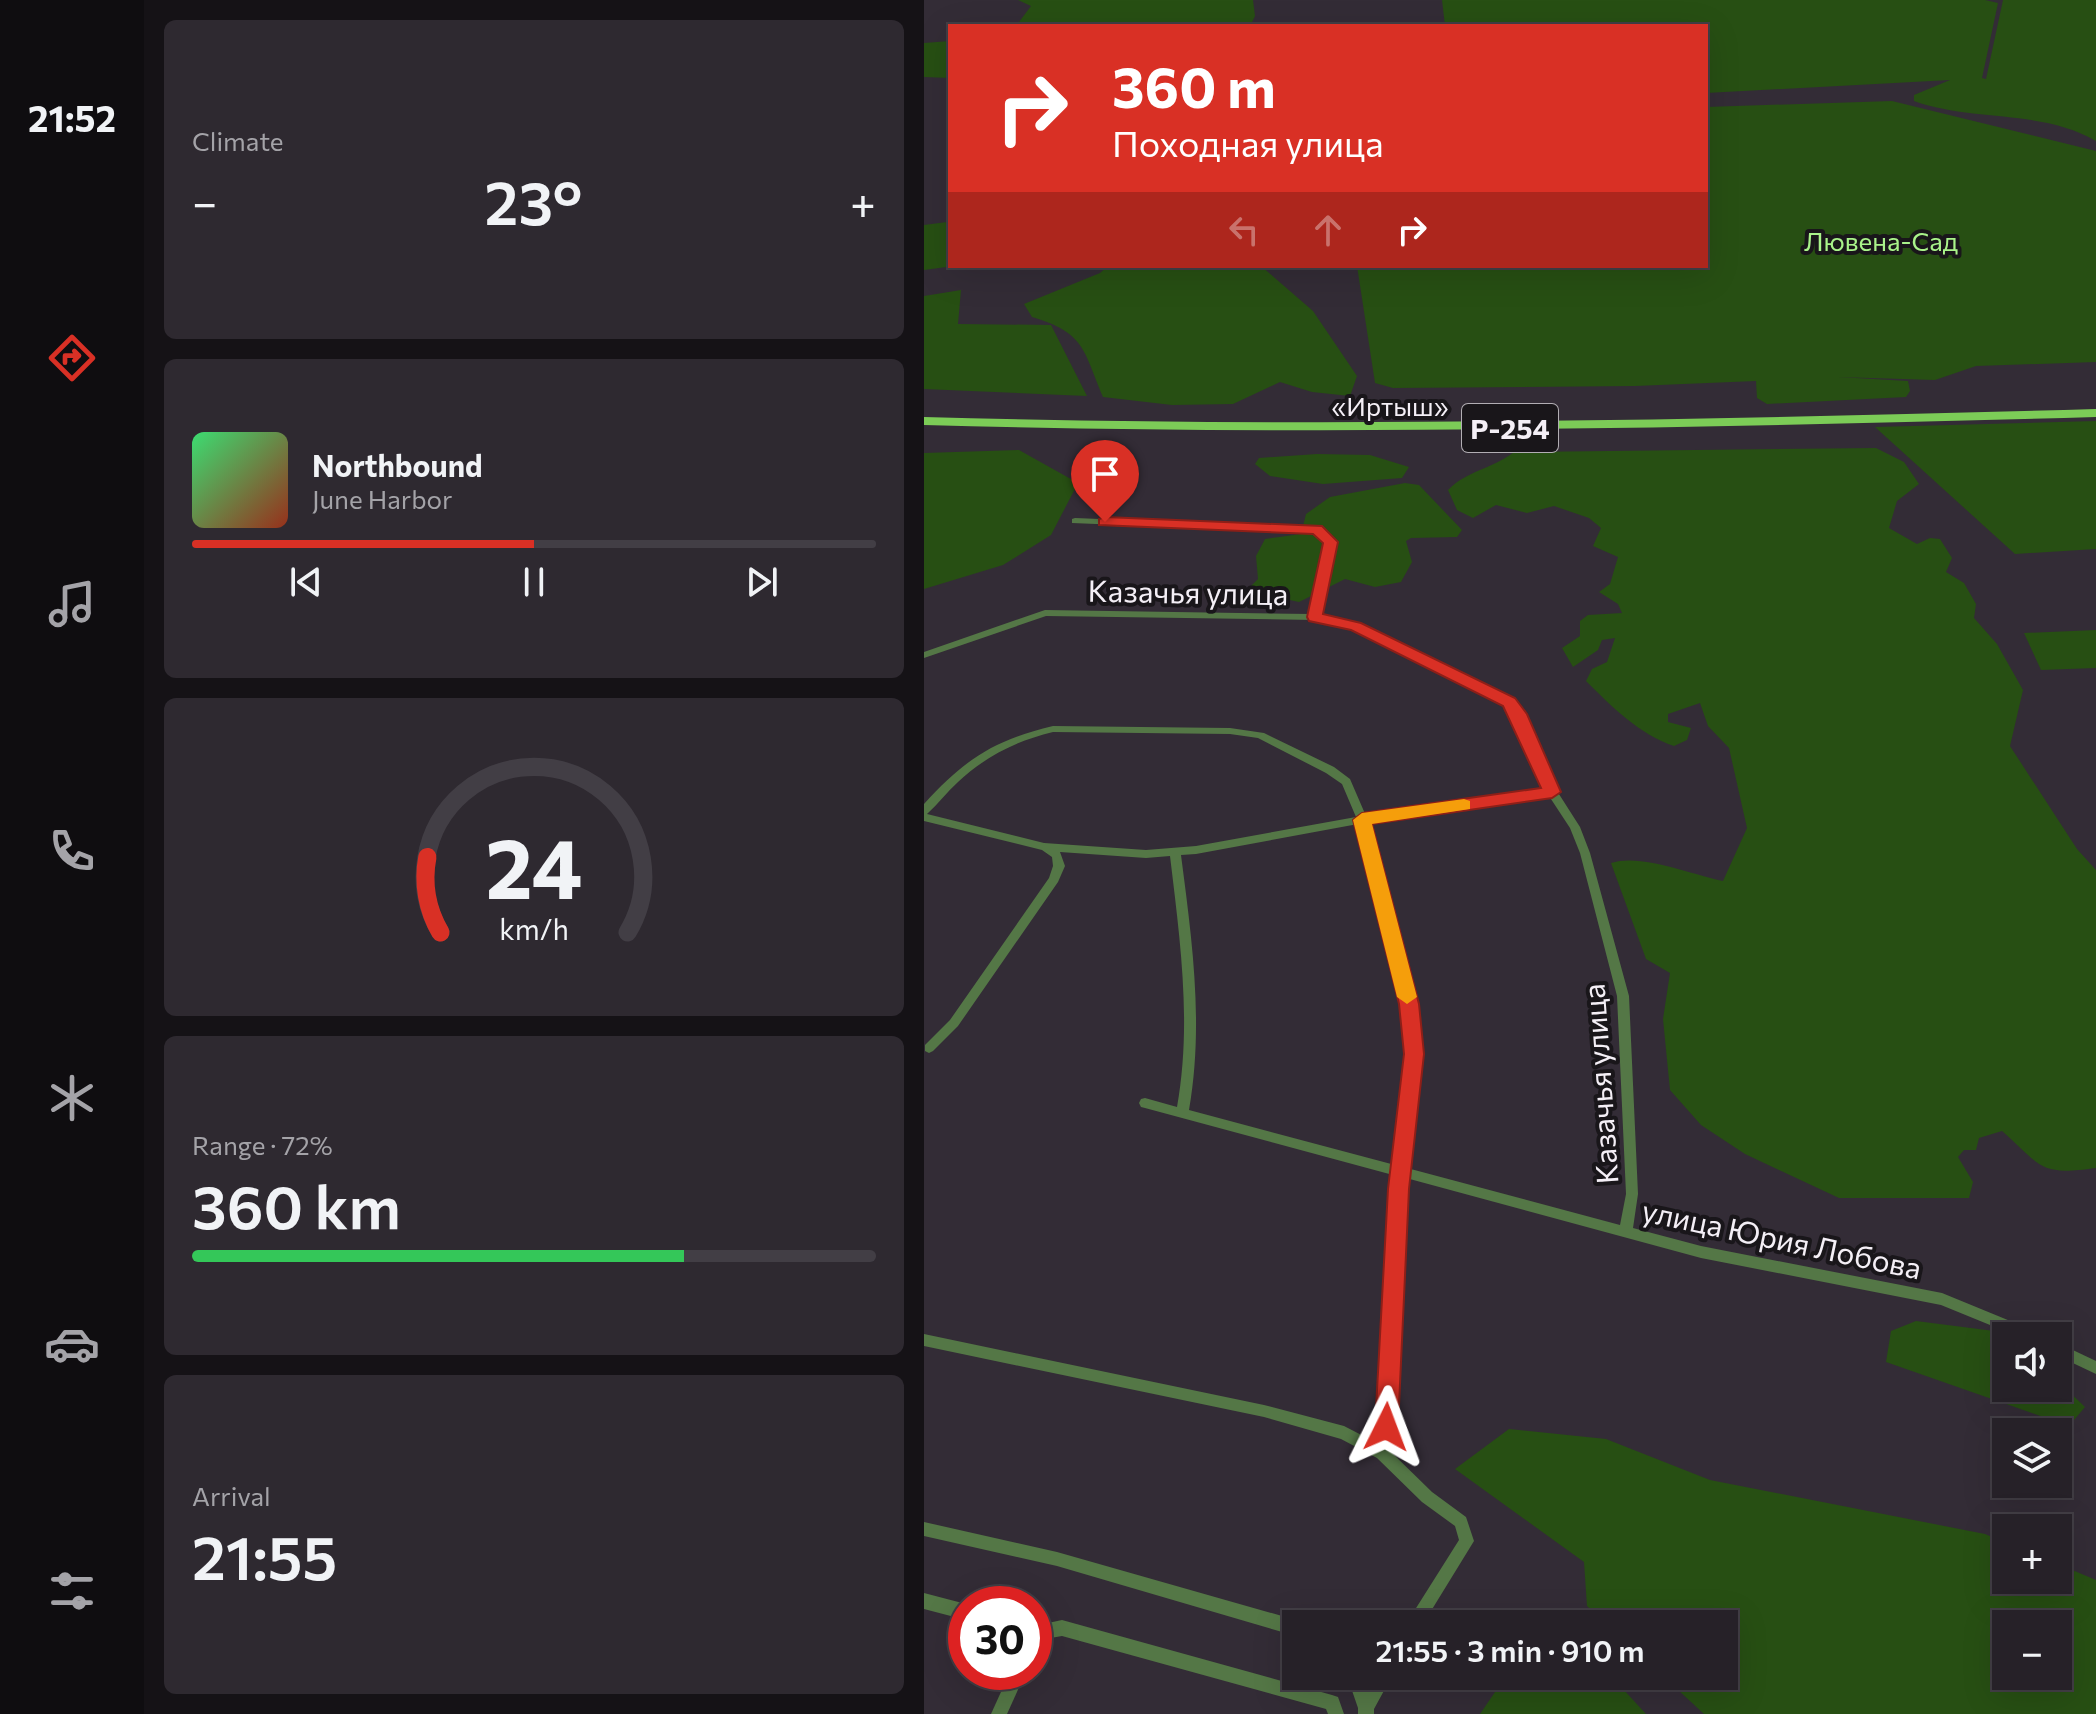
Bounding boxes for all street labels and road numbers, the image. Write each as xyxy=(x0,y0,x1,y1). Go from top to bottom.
street label: «Иртыш» xyxy=(1332,390,1448,421)
road number: Р-254 xyxy=(1462,404,1558,452)
street label: Казачья улица xyxy=(1087,571,1289,611)
street label: Казачья улица xyxy=(1574,983,1624,1185)
street label: улица Юрия Лобова xyxy=(1639,1190,1925,1286)

